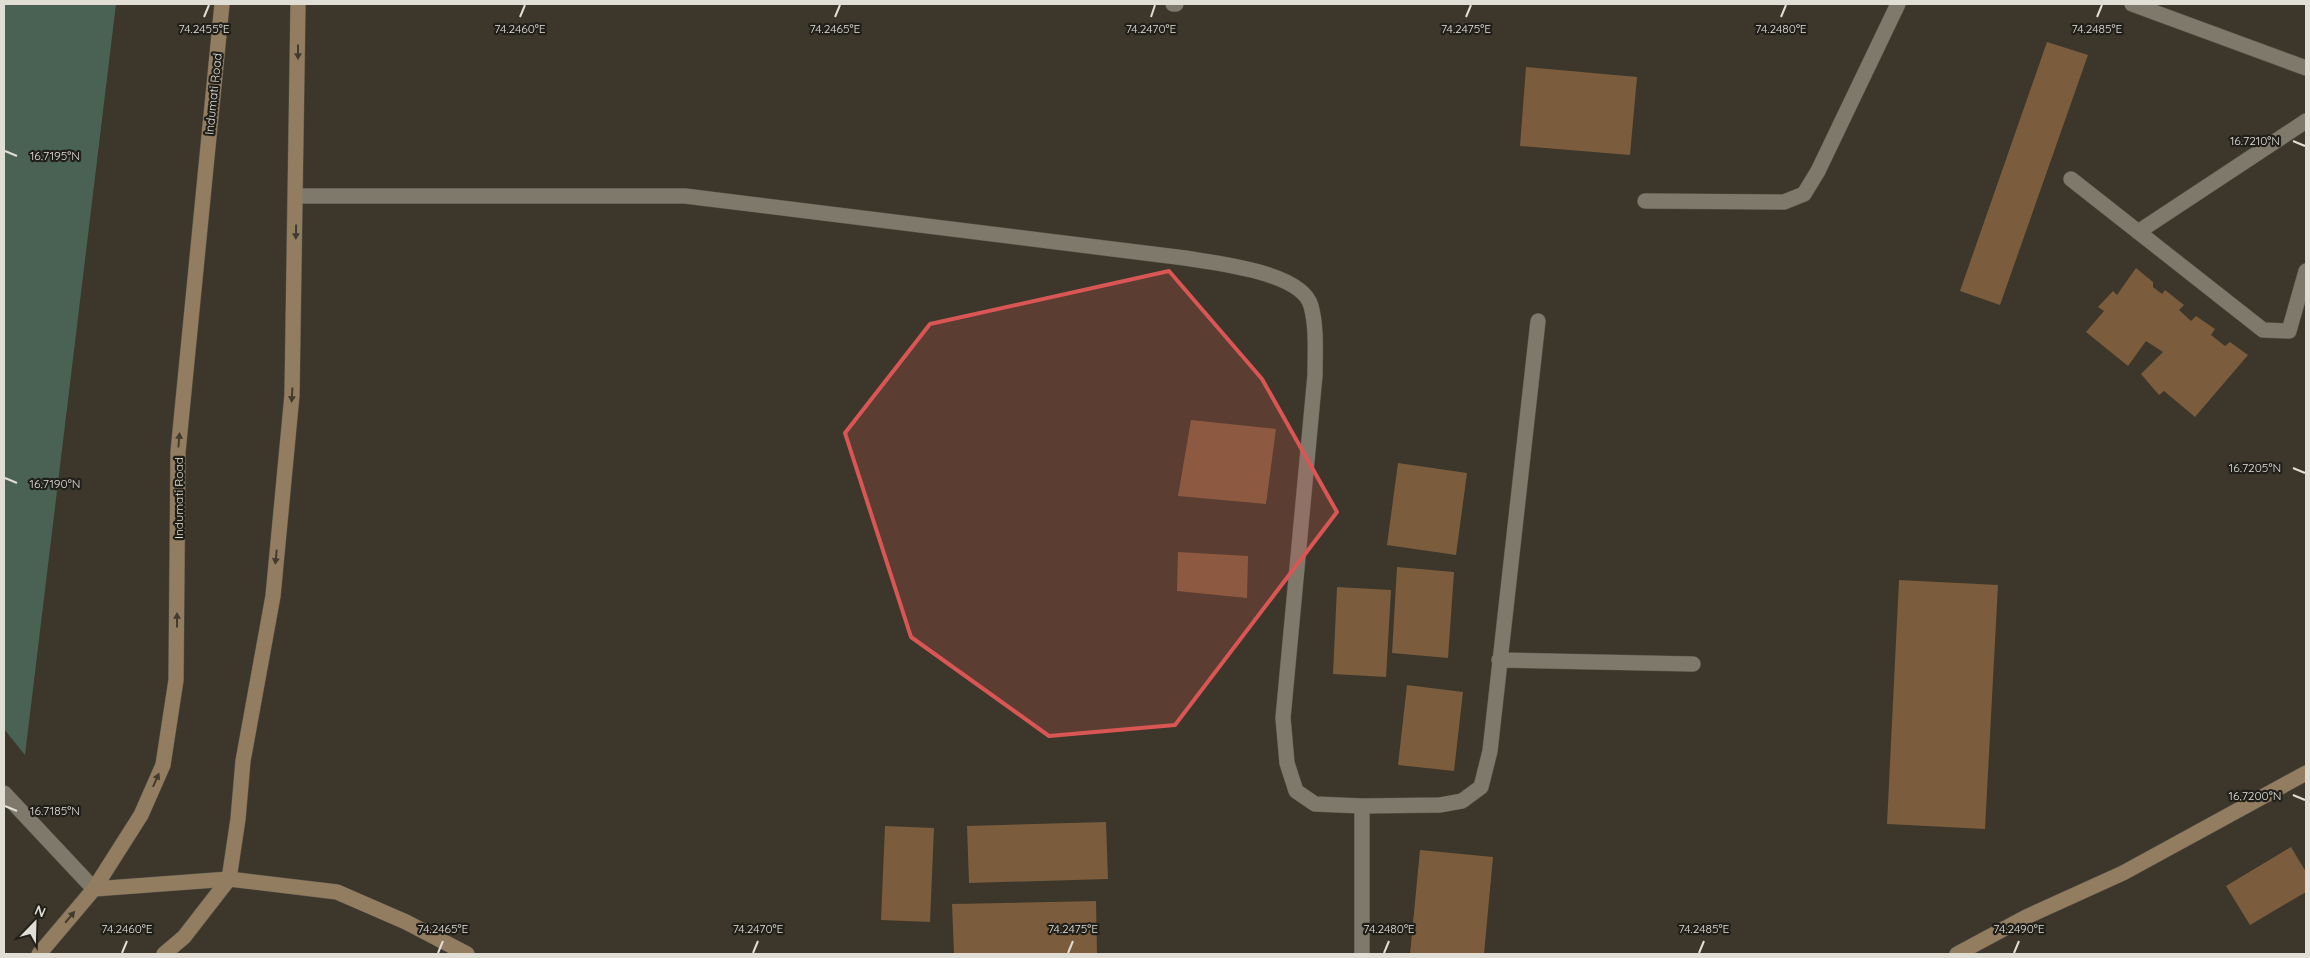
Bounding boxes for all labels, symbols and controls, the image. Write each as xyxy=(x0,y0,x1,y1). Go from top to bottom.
text: 74.2455°E xyxy=(179,21,230,36)
text: 74.2460°E xyxy=(494,21,546,36)
text: 74.2465°E xyxy=(810,21,861,36)
text: 74.2470°E xyxy=(1126,21,1177,36)
text: 74.2475°E xyxy=(1441,21,1491,36)
text: 74.2480°E xyxy=(1755,21,1807,36)
text: 74.2485°E xyxy=(2072,21,2123,36)
one-way arrow xyxy=(293,45,301,61)
street label: Indumati Road xyxy=(201,52,225,136)
text: 16.7210°N xyxy=(2230,133,2280,148)
text: 16.7195°N xyxy=(30,148,80,163)
one-way arrow xyxy=(292,225,300,241)
one-way arrow xyxy=(288,387,296,403)
one-way arrow xyxy=(175,432,183,448)
street label: Indumati Road xyxy=(171,457,186,539)
text: 16.7205°N xyxy=(2229,460,2281,475)
text: 16.7190°N xyxy=(30,476,80,491)
one-way arrow xyxy=(272,549,280,565)
one-way arrow xyxy=(173,612,181,628)
one-way arrow xyxy=(153,773,161,787)
text: 16.7200°N xyxy=(2229,788,2281,803)
text: 16.7185°N xyxy=(30,803,80,818)
north arrow xyxy=(10,898,60,948)
text: N xyxy=(32,901,48,921)
one-way arrow xyxy=(65,911,76,924)
text: 74.2460°E xyxy=(101,921,153,936)
text: 74.2465°E xyxy=(418,921,469,936)
text: 74.2470°E xyxy=(733,921,784,936)
text: 74.2475°E xyxy=(1048,921,1098,936)
text: 74.2480°E xyxy=(1363,921,1415,936)
text: 74.2485°E xyxy=(1679,921,1730,936)
text: 74.2490°E xyxy=(1993,921,2045,936)

